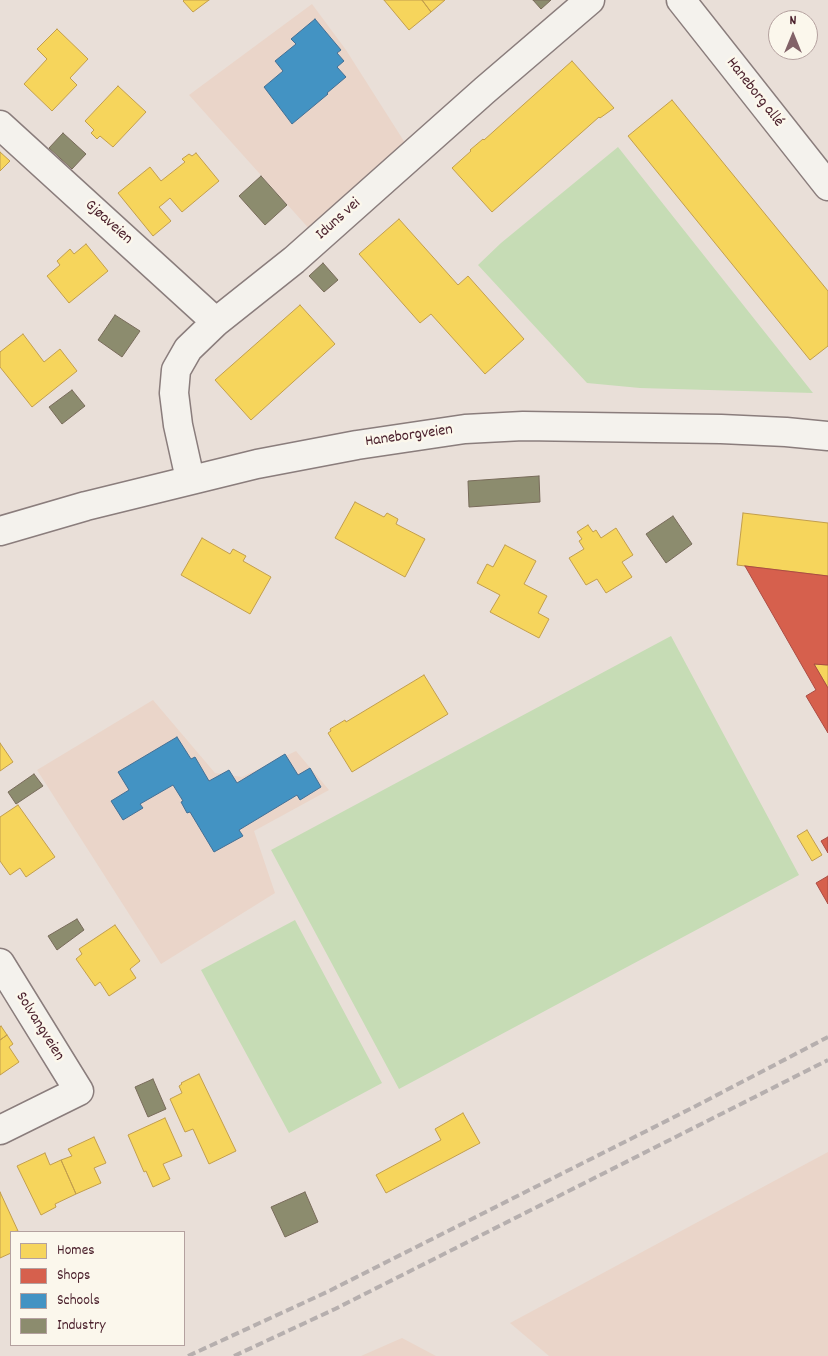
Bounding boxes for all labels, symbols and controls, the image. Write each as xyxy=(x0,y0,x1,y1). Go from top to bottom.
north arrow xyxy=(768,10,818,60)
text: N xyxy=(790,11,796,31)
street label: Haneborg allé xyxy=(721,54,787,132)
street label: Iduns vei xyxy=(313,195,365,245)
street label: Gjøaveien xyxy=(80,196,136,250)
street label: Haneborgveien xyxy=(364,421,454,453)
street label: Solvangveien xyxy=(10,989,68,1065)
legend xyxy=(10,1231,185,1346)
text: Homes xyxy=(57,1240,95,1262)
text: Shops xyxy=(57,1265,90,1287)
text: Schools xyxy=(57,1290,100,1312)
text: Industry xyxy=(57,1315,106,1337)

